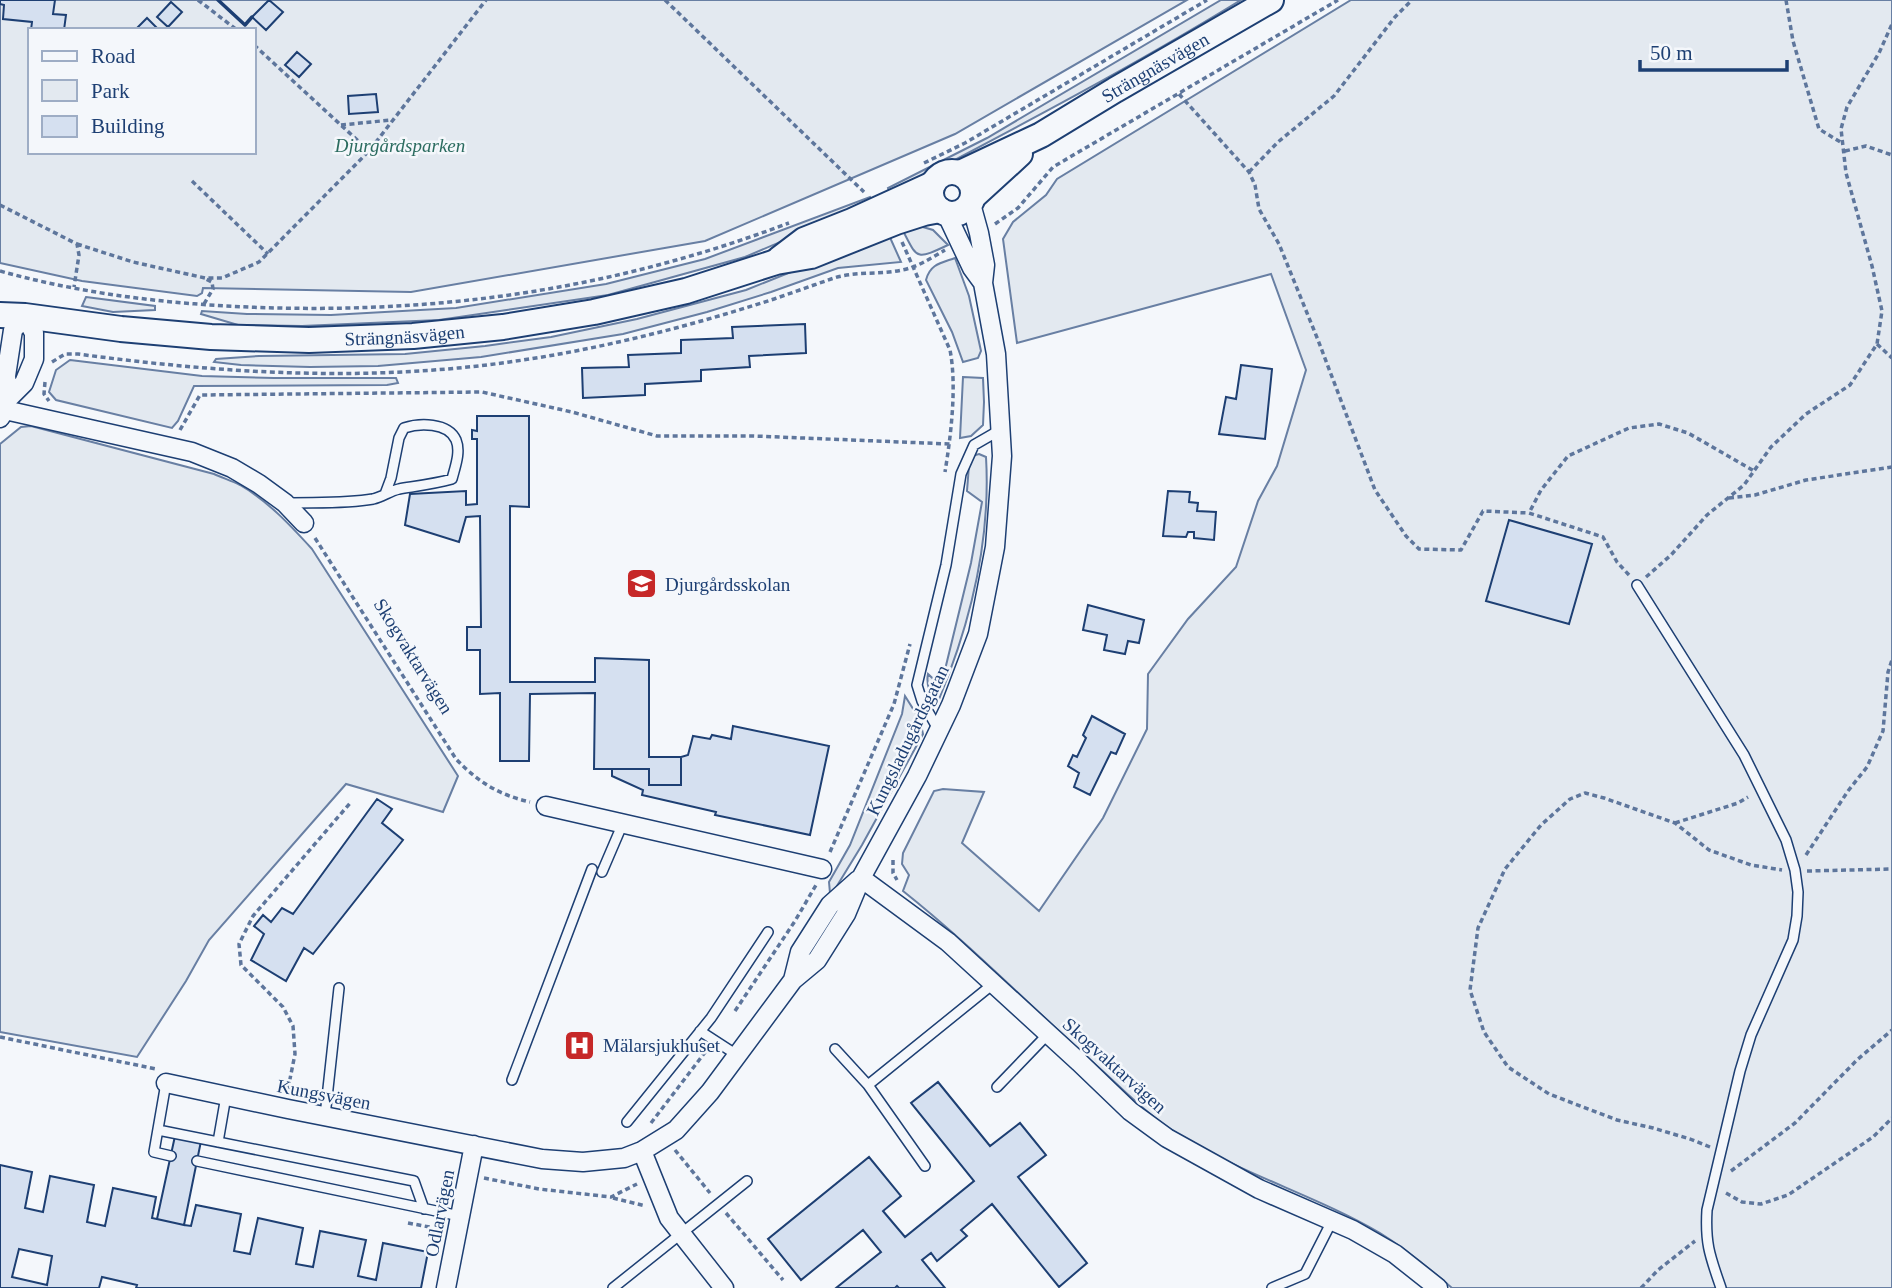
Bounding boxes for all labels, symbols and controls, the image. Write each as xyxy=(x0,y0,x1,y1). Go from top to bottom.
legend xyxy=(28,28,256,154)
street label: Strängnäsvägen xyxy=(1098,28,1213,107)
scale bar xyxy=(1640,28,1787,72)
text: 50 m xyxy=(1650,41,1693,65)
text: Road xyxy=(91,44,136,68)
text: Park xyxy=(91,79,130,103)
text: Building xyxy=(91,114,165,138)
park label: Djurgårdsparken xyxy=(334,135,465,156)
street label: Strängnäsvägen xyxy=(344,321,466,350)
school or university icon: Djurgårdsskolan xyxy=(625,567,659,601)
place label: Djurgårdsskolan xyxy=(665,574,791,595)
street label: Skogvaktarvägen xyxy=(370,595,458,718)
street label: Kungsladugårdsgatan xyxy=(862,661,953,819)
street label: Skogvaktarvägen xyxy=(1059,1013,1171,1118)
hospital icon: Mälarsjukhuset xyxy=(563,1028,597,1062)
place label: Mälarsjukhuset xyxy=(603,1035,721,1056)
street label: Kungsvägen xyxy=(275,1075,373,1114)
street label: Odlarvägen xyxy=(421,1167,458,1259)

